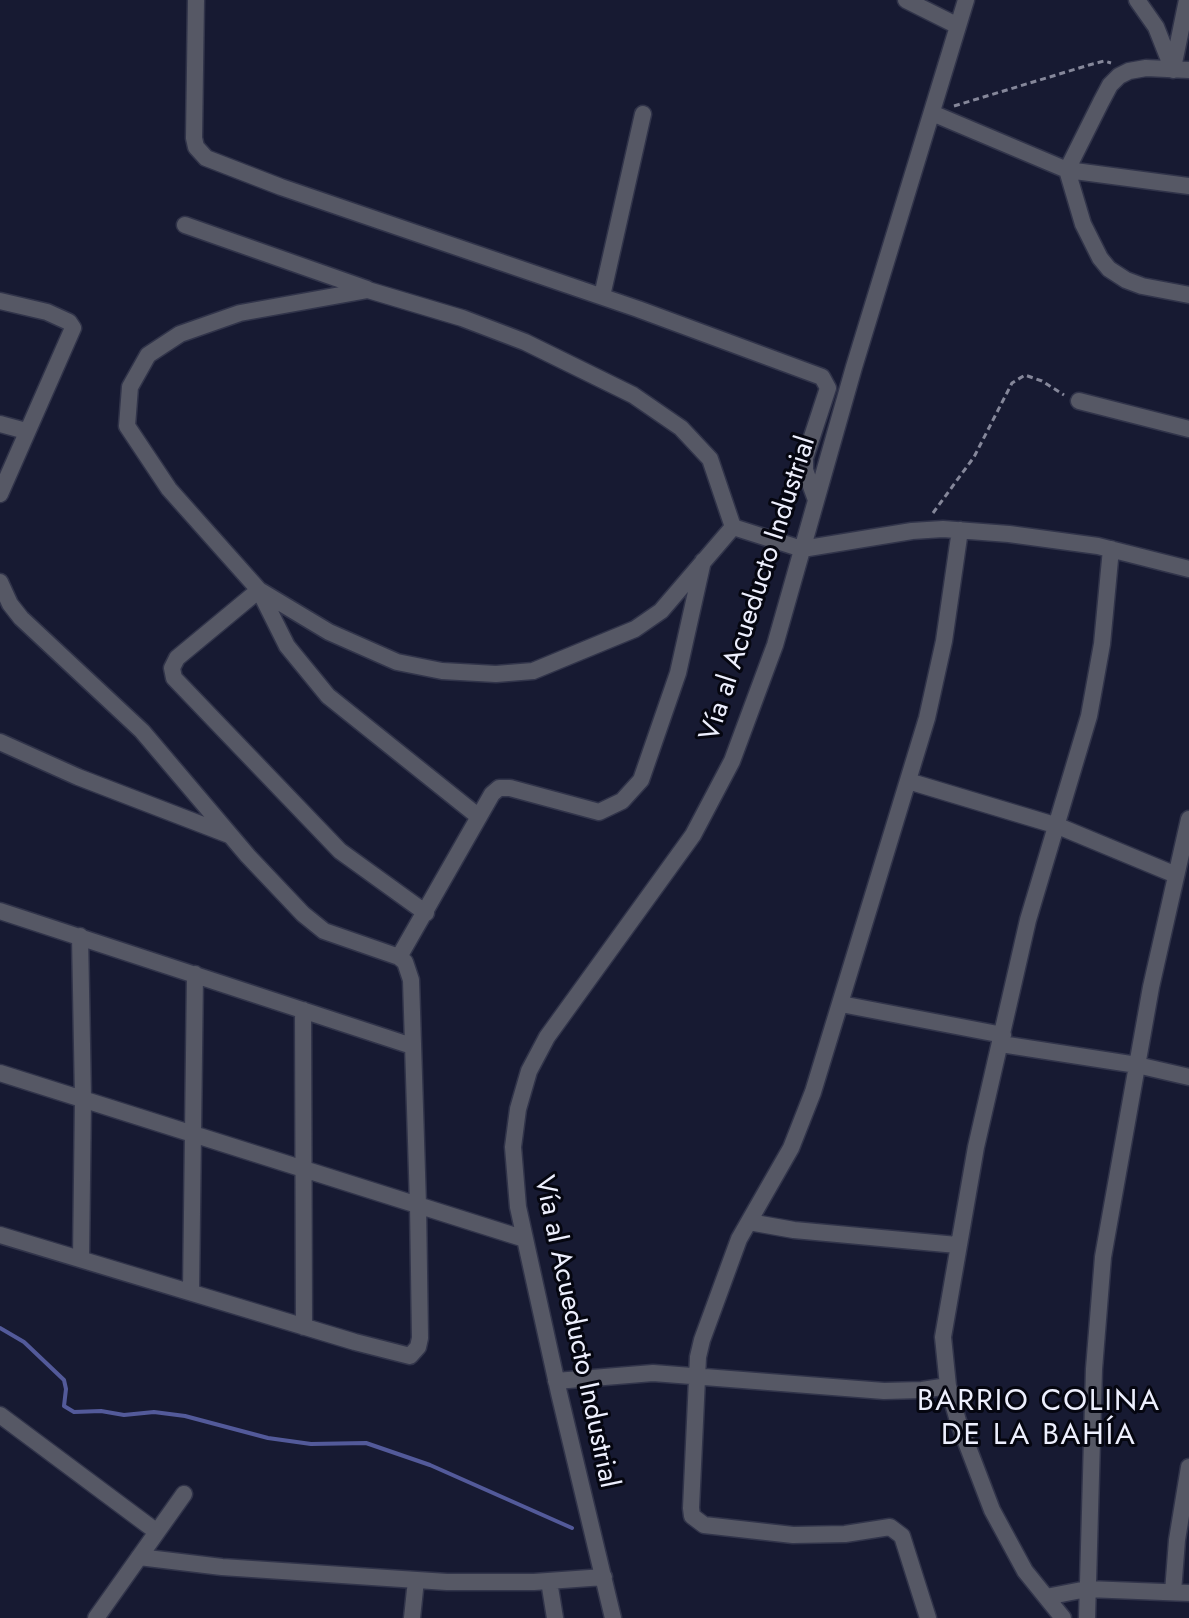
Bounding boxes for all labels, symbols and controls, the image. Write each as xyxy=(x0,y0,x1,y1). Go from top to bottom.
street label: Vía al Acueducto Industrial xyxy=(694,432,824,746)
street label: Vía al Acueducto Industrial xyxy=(525,1173,625,1491)
district label: BARRIO COLINA DE LA BAHÍA xyxy=(917,1385,1161,1456)

